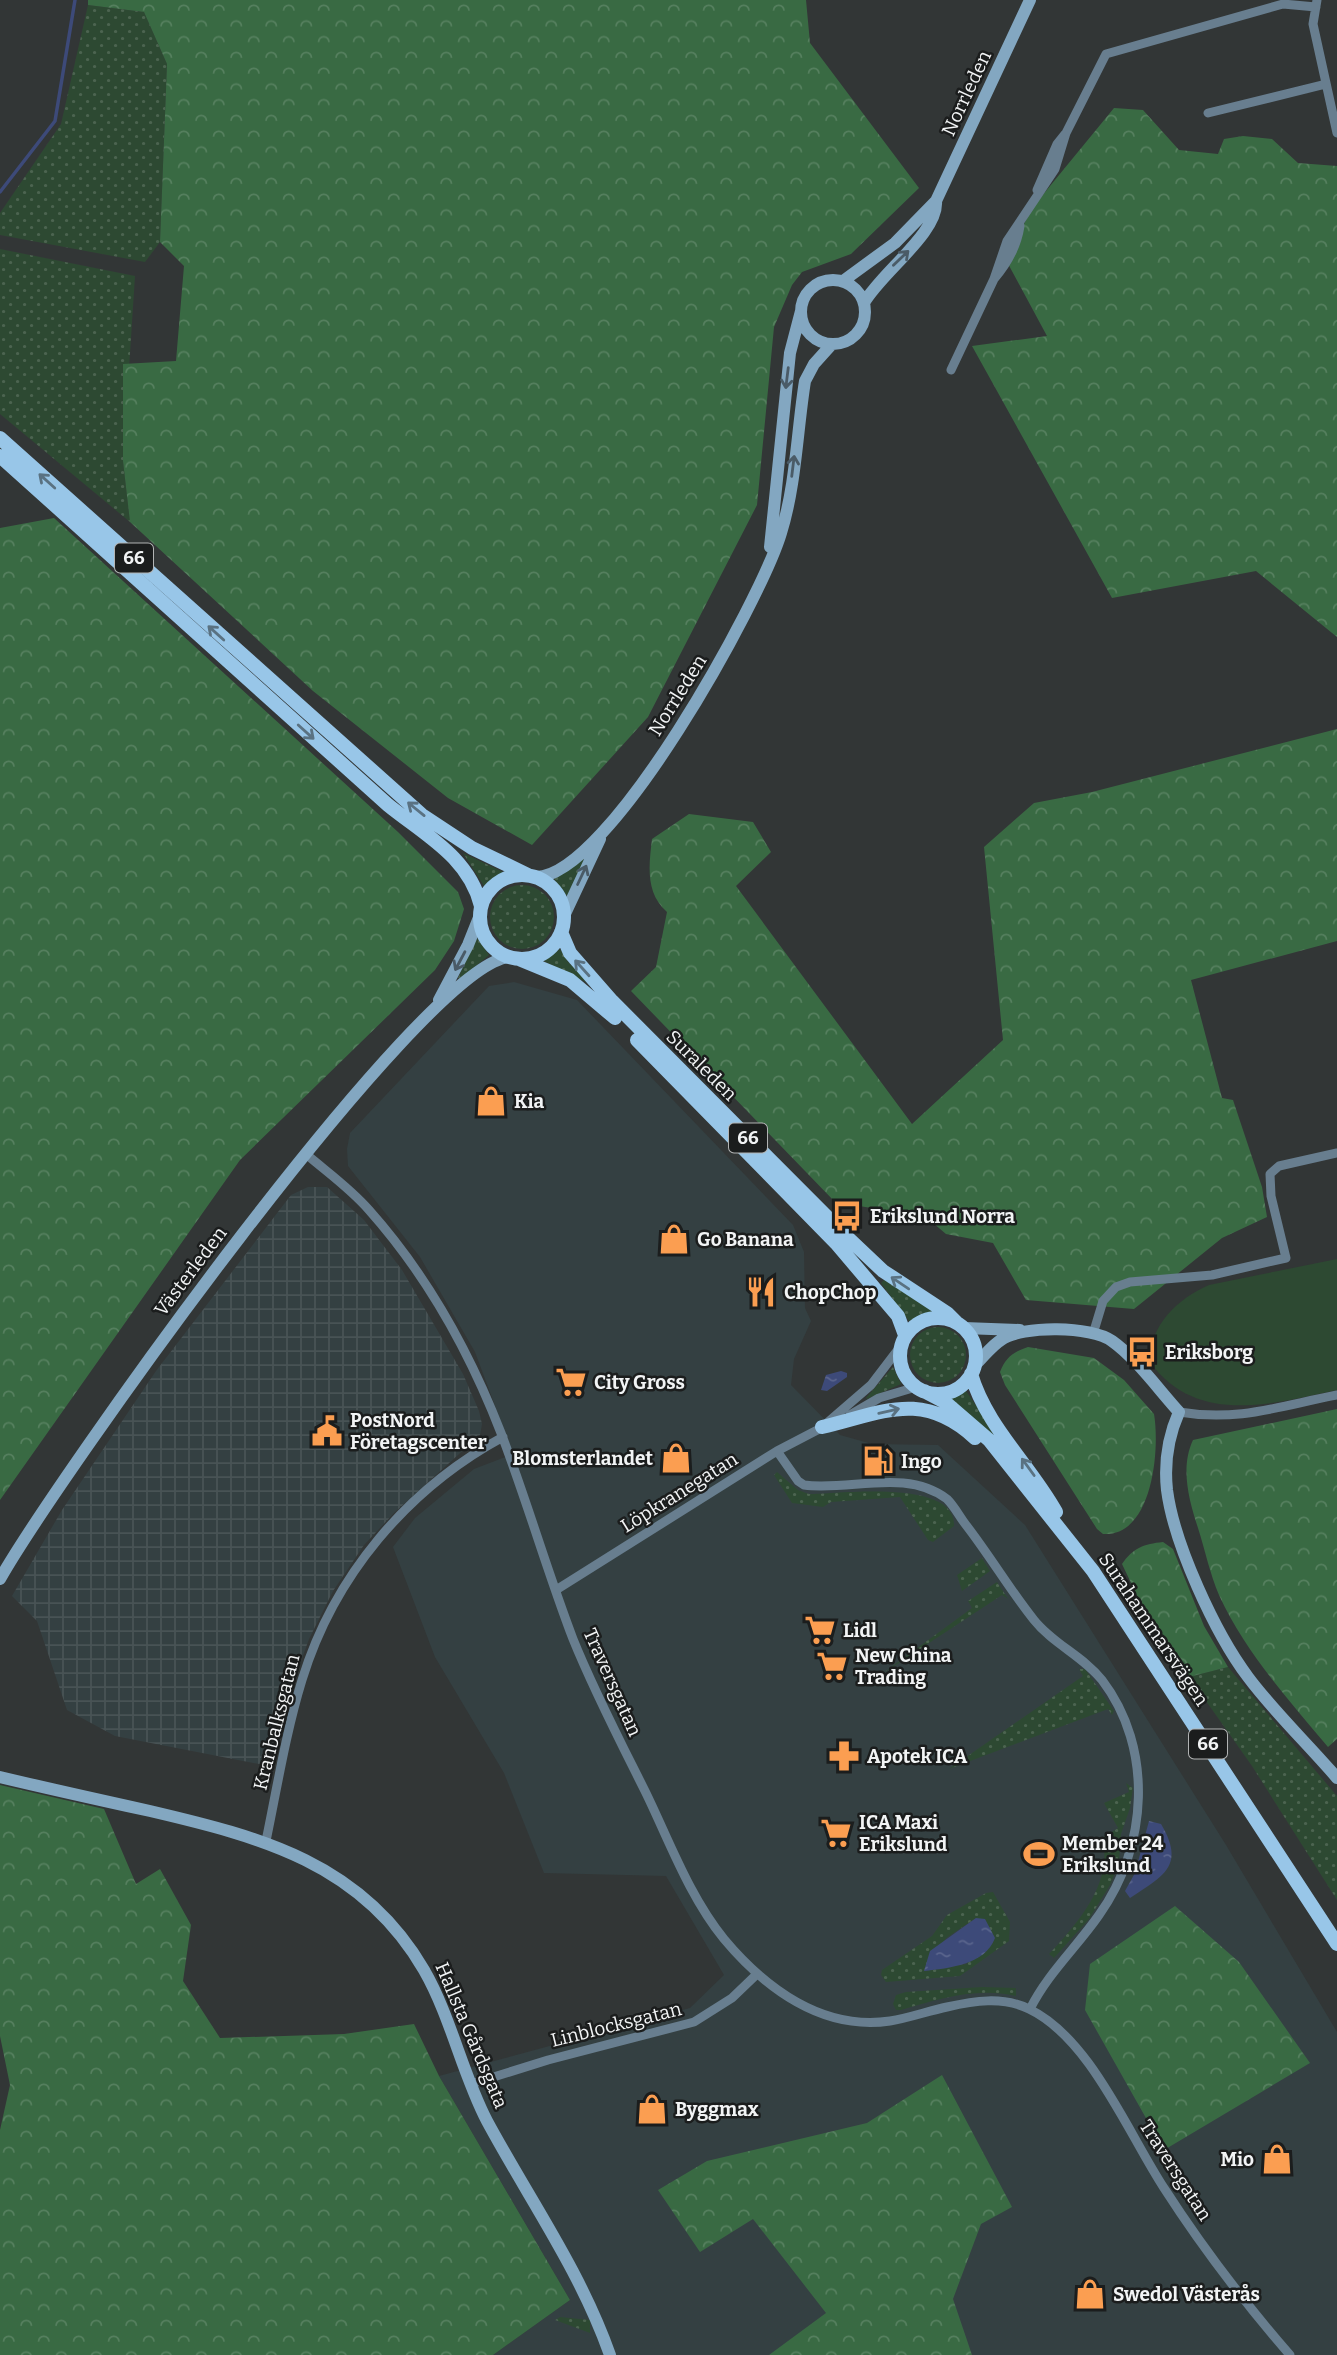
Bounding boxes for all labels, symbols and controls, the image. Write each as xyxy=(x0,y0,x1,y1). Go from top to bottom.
street label: Norrleden xyxy=(937,47,996,139)
one-way arrow xyxy=(892,249,909,266)
one-way arrow xyxy=(781,366,794,389)
one-way arrow xyxy=(786,455,799,477)
one-way arrow xyxy=(39,472,56,489)
road number: 66 xyxy=(115,544,153,572)
one-way arrow xyxy=(207,625,225,641)
street label: Norrleden xyxy=(643,650,711,740)
one-way arrow xyxy=(297,723,314,740)
one-way arrow xyxy=(408,802,426,817)
one-way arrow xyxy=(576,865,589,886)
one-way arrow xyxy=(453,950,466,971)
one-way arrow xyxy=(574,959,590,977)
street label: Suraleden xyxy=(661,1025,742,1106)
shop icon: Kia xyxy=(474,1084,508,1118)
place label: Kia xyxy=(514,1090,544,1113)
road number: 66 xyxy=(729,1124,767,1153)
bus stop icon: Erikslund Norra xyxy=(830,1199,864,1233)
place label: Erikslund Norra xyxy=(870,1205,1015,1228)
street label: Västerleden xyxy=(149,1222,231,1320)
shop icon: Go Banana xyxy=(657,1222,691,1256)
place label: Go Banana xyxy=(697,1228,794,1251)
restaurant icon: ChopChop xyxy=(744,1275,778,1309)
one-way arrow xyxy=(891,1276,910,1290)
place label: ChopChop xyxy=(784,1281,876,1304)
bus stop icon: Eriksborg xyxy=(1125,1335,1159,1369)
place label: Eriksborg xyxy=(1165,1341,1253,1364)
supermarket icon: City Gross xyxy=(554,1365,588,1399)
place label: City Gross xyxy=(594,1371,685,1394)
one-way arrow xyxy=(877,1404,900,1417)
place label: PostNord Företagscenter xyxy=(350,1409,487,1454)
public building icon: PostNord Företagscenter xyxy=(310,1414,344,1448)
shop icon: Blomsterlandet xyxy=(659,1441,693,1475)
fuel station icon: Ingo xyxy=(861,1444,895,1478)
place label: Blomsterlandet xyxy=(512,1447,653,1470)
street label: Löpkranegatan xyxy=(617,1447,742,1538)
place label: Ingo xyxy=(901,1450,942,1473)
one-way arrow xyxy=(1021,1458,1035,1477)
street label: Surahammarsvägen xyxy=(1094,1548,1213,1710)
supermarket icon: Lidl xyxy=(803,1613,837,1647)
place label: Lidl xyxy=(843,1619,877,1642)
street label: Traversgatan xyxy=(579,1625,647,1740)
place label: New China Trading xyxy=(855,1644,952,1689)
supermarket icon: New China Trading xyxy=(815,1649,849,1683)
street label: Kranbalksgatan xyxy=(248,1652,305,1793)
road number: 66 xyxy=(1189,1730,1227,1758)
pharmacy icon: Apotek ICA xyxy=(827,1739,861,1773)
place label: Apotek ICA xyxy=(867,1745,968,1768)
place label: ICA Maxi Erikslund xyxy=(859,1811,948,1856)
supermarket icon: ICA Maxi Erikslund xyxy=(819,1816,853,1850)
place label: Member 24 Erikslund xyxy=(1062,1832,1164,1877)
sports icon: Member 24 Erikslund xyxy=(1022,1837,1056,1871)
street label: Hallsta Gårdsgata xyxy=(430,1959,513,2112)
street label: Linblocksgatan xyxy=(548,1997,684,2052)
shop icon: Byggmax xyxy=(635,2092,669,2126)
place label: Byggmax xyxy=(675,2098,759,2121)
street label: Traversgatan xyxy=(1134,2116,1217,2225)
shop icon: Mio xyxy=(1260,2142,1294,2176)
place label: Mio xyxy=(1220,2148,1254,2171)
shop icon: Swedol Västerås xyxy=(1073,2277,1107,2311)
place label: Swedol Västerås xyxy=(1113,2283,1260,2306)

